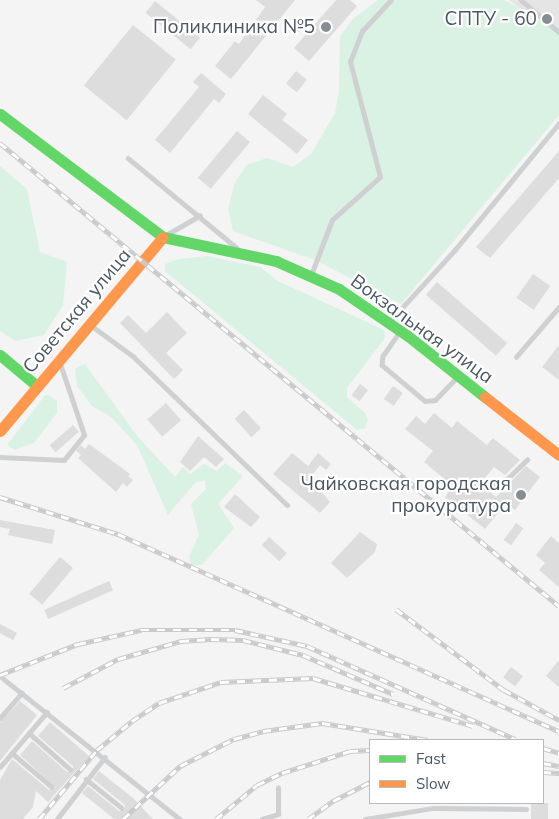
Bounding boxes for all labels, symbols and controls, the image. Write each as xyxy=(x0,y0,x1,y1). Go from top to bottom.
place label: СПТУ - 60 xyxy=(445,8,537,30)
marker: СПТУ - 60 xyxy=(541,13,553,25)
place label: Поликлиника №5 xyxy=(153,16,315,38)
marker: Поликлиника №5 xyxy=(319,20,333,34)
street label: Советская улица xyxy=(18,244,136,378)
street label: Вокзальная улица xyxy=(346,270,498,388)
place label: Чайковская городская прокуратура xyxy=(301,473,511,517)
marker: Чайковская городская прокуратура xyxy=(515,489,527,501)
legend xyxy=(369,739,544,804)
text: Fast xyxy=(416,749,446,768)
text: Slow xyxy=(416,774,450,793)

